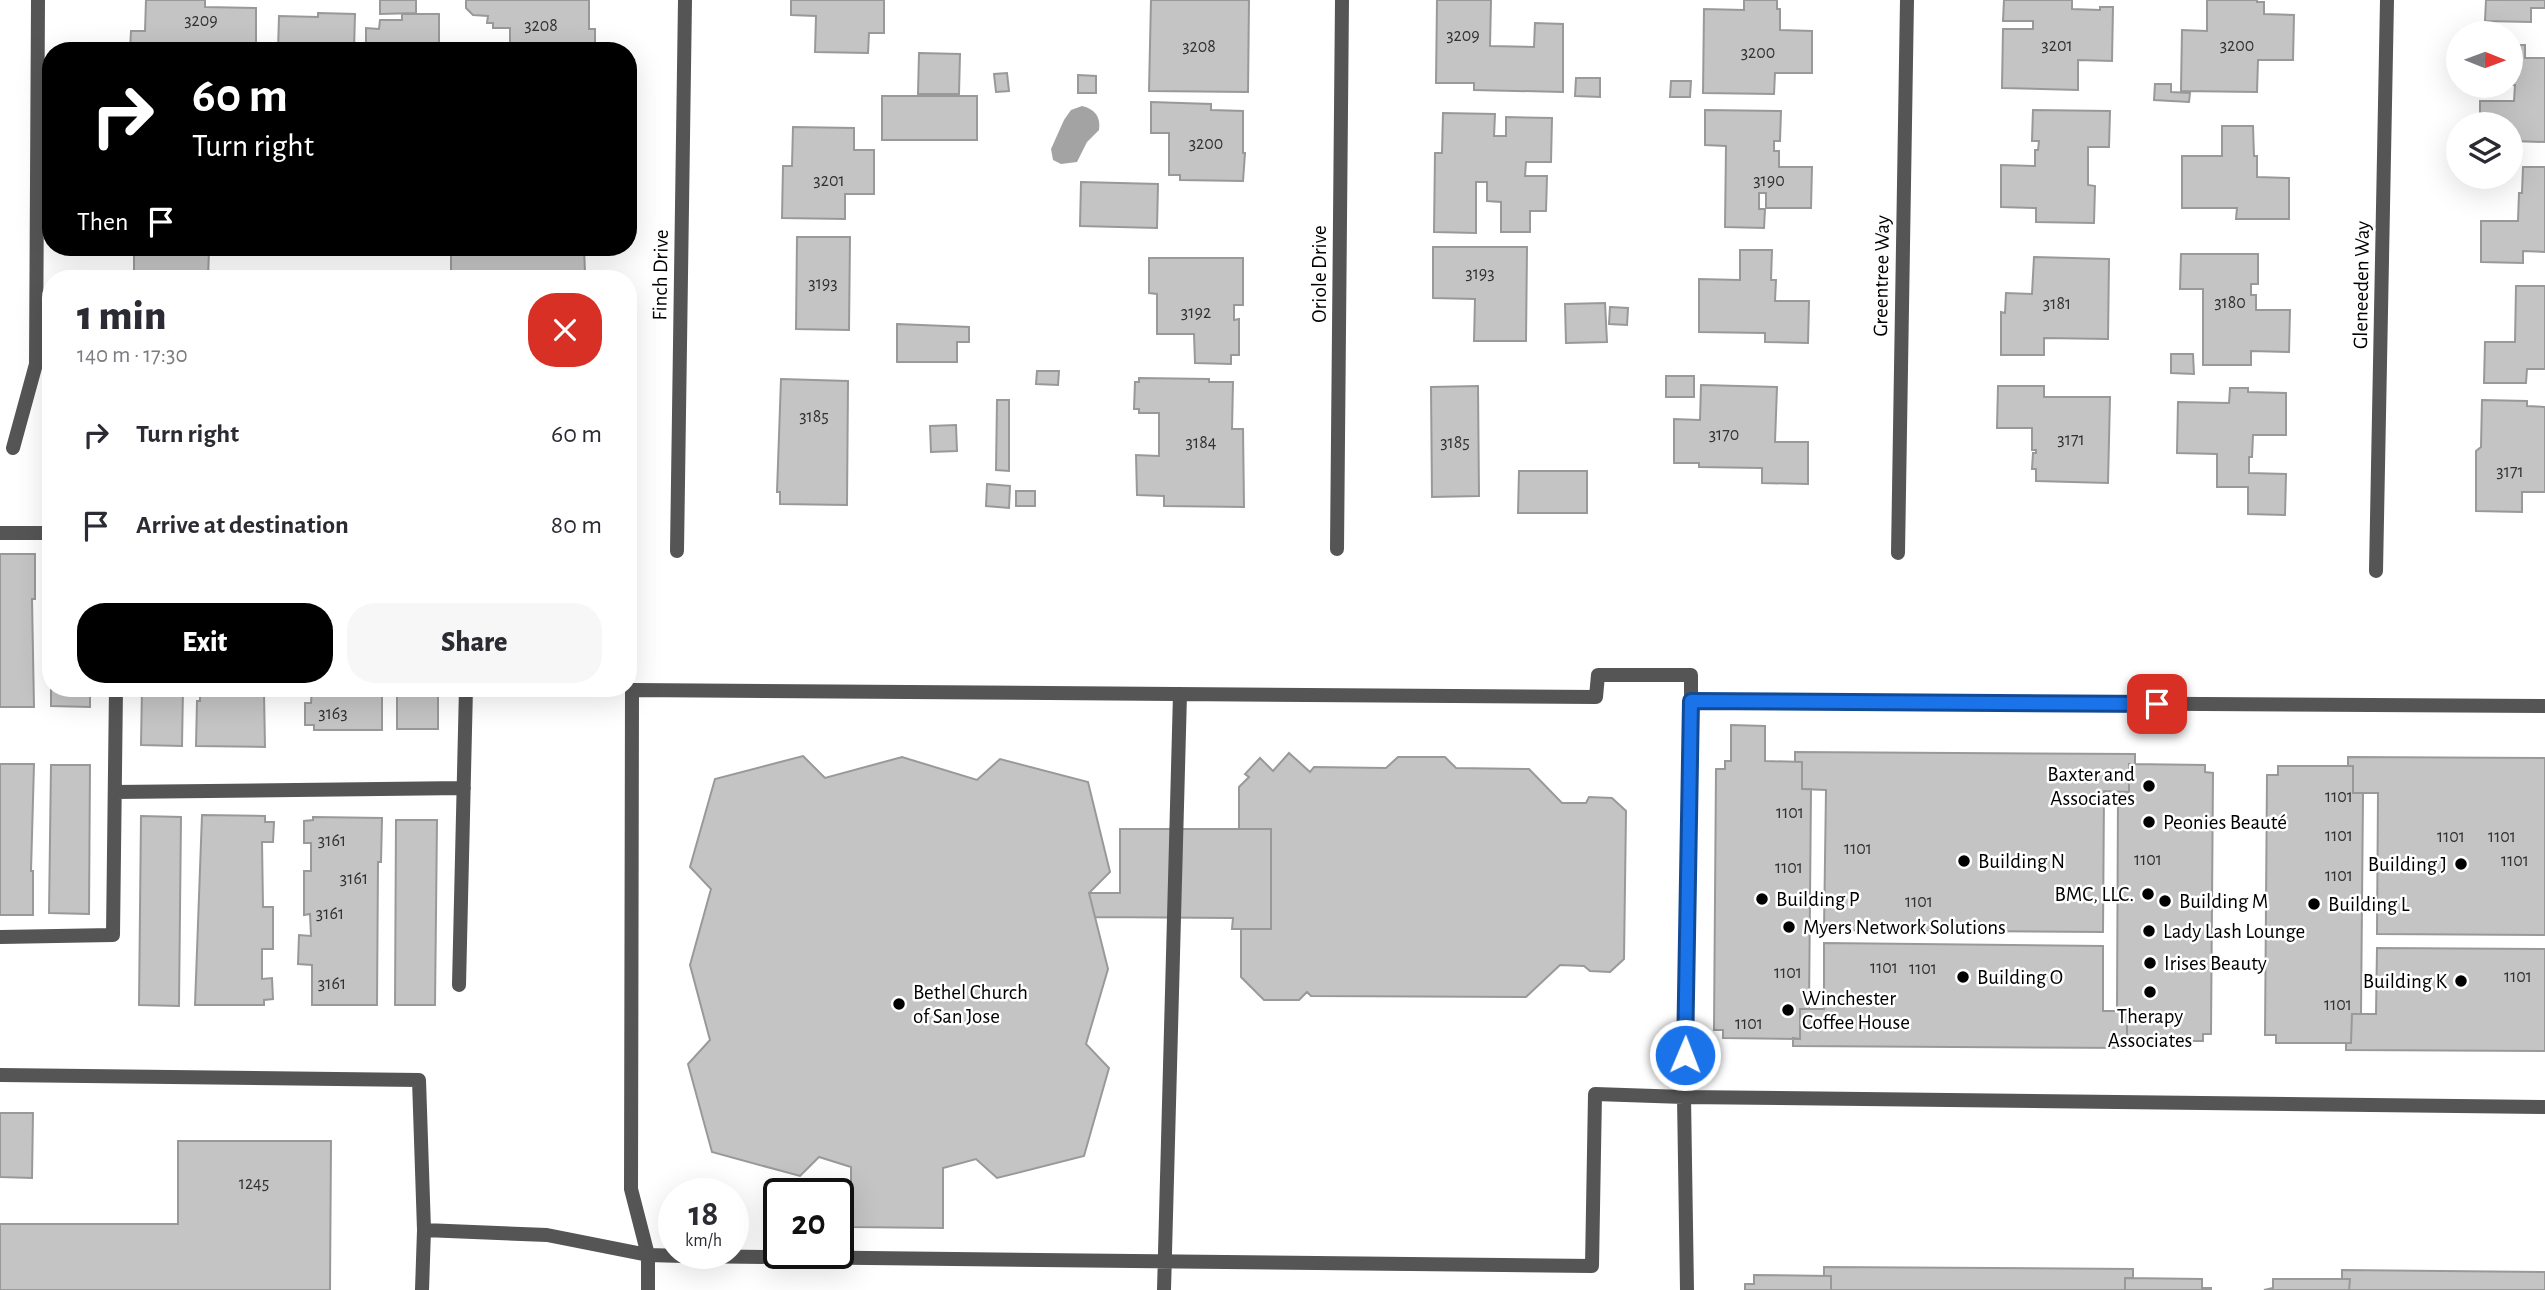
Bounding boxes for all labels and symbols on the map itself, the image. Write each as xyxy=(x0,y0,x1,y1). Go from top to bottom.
house number: 3209 xyxy=(184,12,218,30)
house number: 3208 xyxy=(524,17,558,35)
north arrow xyxy=(2446,21,2524,98)
house number: 3209 xyxy=(1446,27,1480,45)
house number: 3201 xyxy=(2041,37,2073,55)
house number: 3200 xyxy=(2220,37,2254,55)
house number: 3208 xyxy=(1182,38,1216,56)
house number: 3200 xyxy=(1741,44,1775,62)
house number: 3200 xyxy=(1189,135,1223,153)
house number: 3201 xyxy=(813,172,845,190)
house number: 3190 xyxy=(1753,172,1785,190)
street label: Greentree Way xyxy=(1870,215,1893,337)
street label: Gleneeden Way xyxy=(2350,221,2373,349)
street label: Oriole Drive xyxy=(1309,225,1330,323)
street label: Finch Drive xyxy=(649,229,672,321)
house number: 3193 xyxy=(1465,265,1495,283)
house number: 3193 xyxy=(808,275,838,293)
house number: 3180 xyxy=(2214,294,2246,312)
house number: 3181 xyxy=(2043,295,2071,313)
house number: 3192 xyxy=(1181,304,1211,322)
house number: 3185 xyxy=(799,408,829,426)
house number: 3170 xyxy=(1709,426,1739,444)
house number: 3171 xyxy=(2057,431,2085,449)
house number: 3184 xyxy=(1186,434,1217,452)
house number: 3185 xyxy=(1440,434,1470,452)
house number: 3171 xyxy=(2496,463,2524,481)
pin xyxy=(2127,674,2187,734)
house number: 3163 xyxy=(318,705,348,723)
place label: Baxter and Associates xyxy=(2047,764,2135,809)
marker: Baxter and Associates xyxy=(2141,778,2157,794)
house number: 1101 xyxy=(2325,788,2353,806)
house number: 1101 xyxy=(1776,804,1804,822)
place label: Peonies Beauté xyxy=(2163,812,2287,833)
marker: Peonies Beauté xyxy=(2141,814,2157,830)
house number: 1101 xyxy=(2325,827,2353,845)
house number: 1101 xyxy=(2437,828,2465,846)
house number: 1101 xyxy=(2488,828,2516,846)
house number: 3161 xyxy=(318,832,346,850)
house number: 1101 xyxy=(1844,840,1872,858)
place label: Building N xyxy=(1978,851,2065,872)
house number: 1101 xyxy=(2134,851,2162,869)
house number: 1101 xyxy=(2501,852,2529,870)
marker: Building N xyxy=(1956,853,1972,869)
place label: Building J xyxy=(2368,854,2447,875)
marker: Building J xyxy=(2453,856,2469,872)
house number: 1101 xyxy=(1775,859,1803,877)
house number: 1101 xyxy=(2325,867,2353,885)
house number: 3161 xyxy=(340,870,368,888)
place label: BMC, LLC. xyxy=(2054,884,2134,905)
marker: BMC, LLC. xyxy=(2140,886,2156,902)
place label: Building P xyxy=(1776,889,1860,910)
marker: Building P xyxy=(1754,891,1770,907)
place label: Building M xyxy=(2179,891,2268,912)
house number: 1101 xyxy=(1905,893,1933,911)
marker: Building M xyxy=(2157,893,2173,909)
place label: Building L xyxy=(2328,894,2410,915)
marker: Building L xyxy=(2306,896,2322,912)
house number: 3161 xyxy=(316,905,344,923)
place label: Myers Network Solutions xyxy=(1803,917,2006,938)
marker: Myers Network Solutions xyxy=(1781,919,1797,935)
place label: Lady Lash Lounge xyxy=(2163,921,2305,942)
marker: Lady Lash Lounge xyxy=(2141,923,2157,939)
place label: Irises Beauty xyxy=(2164,953,2267,974)
marker: Irises Beauty xyxy=(2142,955,2158,971)
house number: 1101 xyxy=(1870,959,1898,977)
house number: 1101 xyxy=(1909,960,1937,978)
house number: 1101 xyxy=(1774,964,1802,982)
place label: Building O xyxy=(1977,967,2063,988)
house number: 1101 xyxy=(2504,968,2532,986)
marker: Building O xyxy=(1955,969,1971,985)
place label: Building K xyxy=(2363,971,2448,992)
marker: Building K xyxy=(2453,973,2469,989)
house number: 3161 xyxy=(318,975,346,993)
place label: Bethel Church of San Jose xyxy=(913,982,1028,1027)
marker: Therapy Associates xyxy=(2142,984,2158,1000)
place label: Winchester Coffee House xyxy=(1802,988,1910,1033)
marker: Bethel Church of San Jose xyxy=(891,996,907,1012)
house number: 1101 xyxy=(2324,996,2352,1014)
marker: Winchester Coffee House xyxy=(1780,1002,1796,1018)
place label: Therapy Associates xyxy=(2108,1006,2192,1051)
house number: 1101 xyxy=(1735,1015,1763,1033)
position arrow xyxy=(1648,1018,1722,1092)
house number: 1245 xyxy=(239,1175,269,1193)
speed limit sign: 20 xyxy=(763,1178,854,1269)

